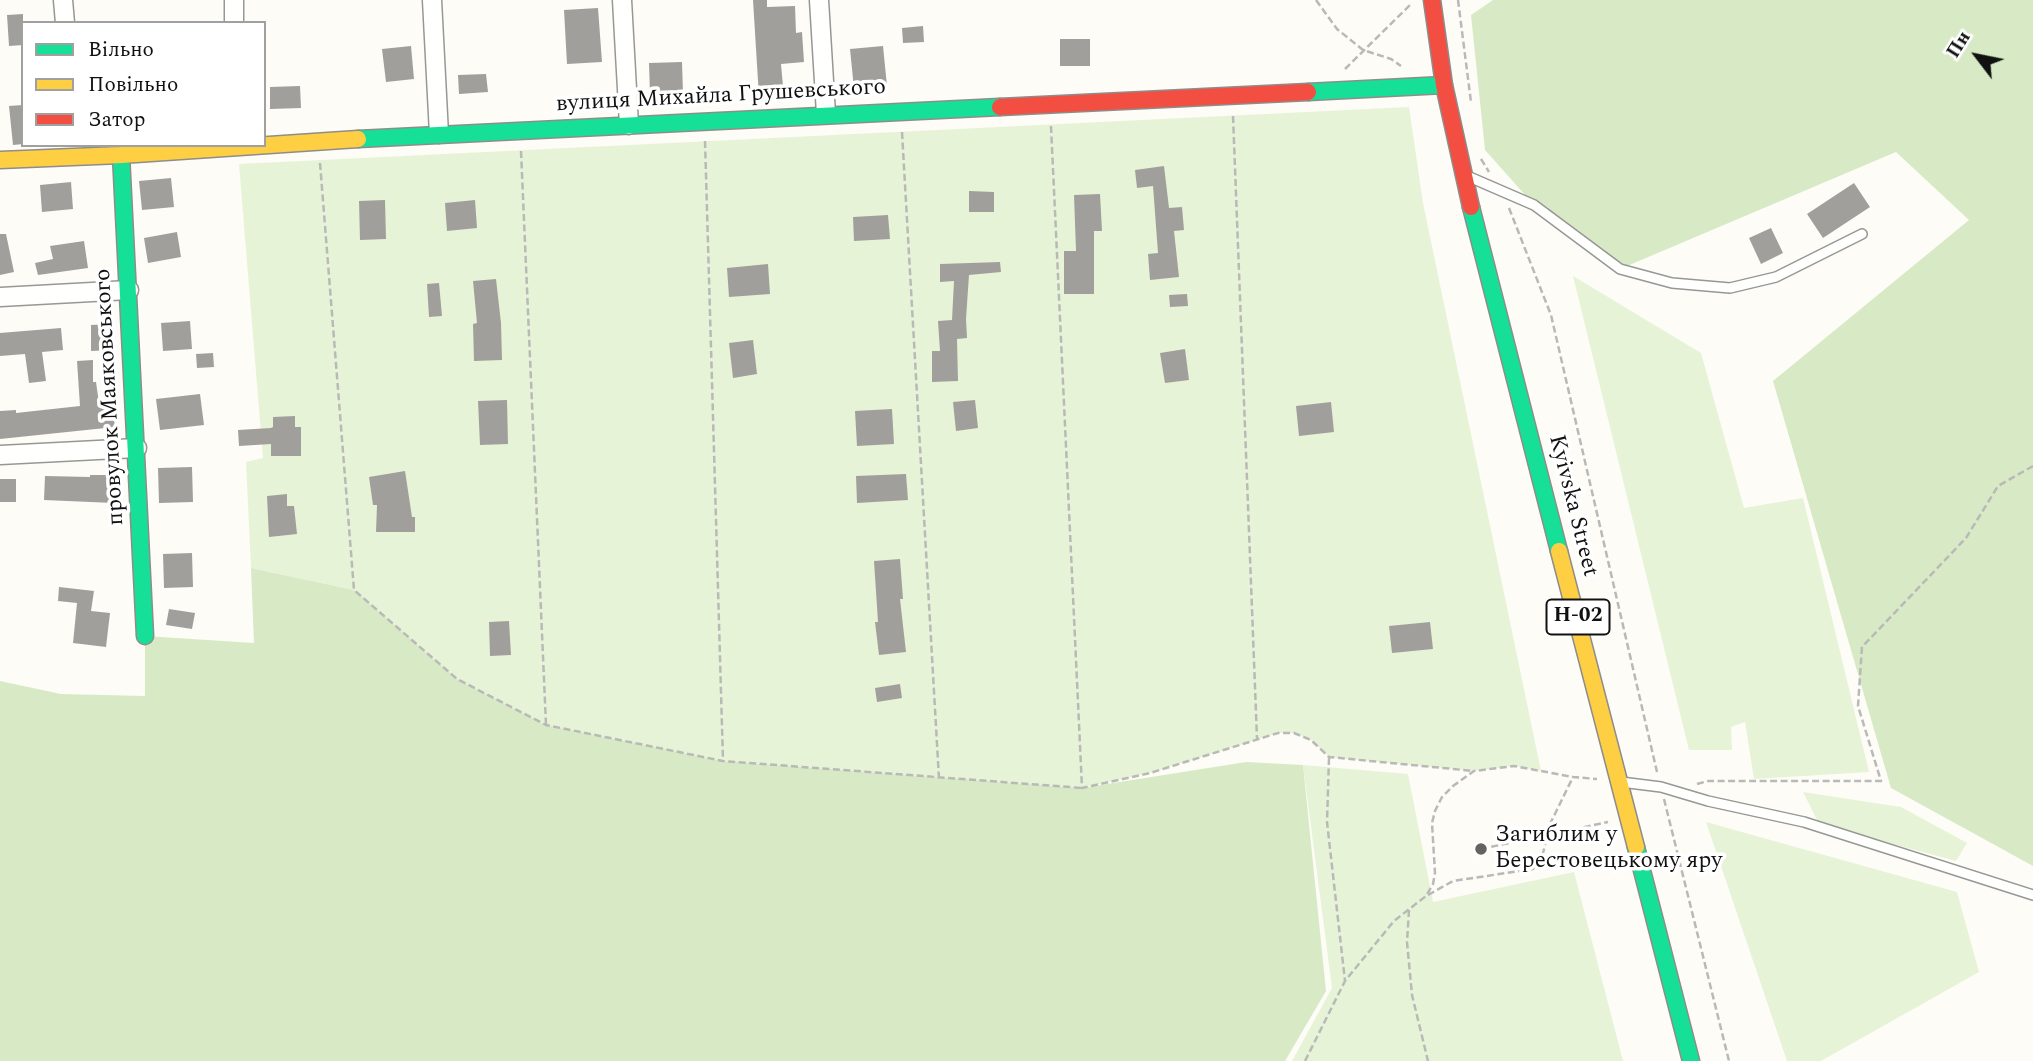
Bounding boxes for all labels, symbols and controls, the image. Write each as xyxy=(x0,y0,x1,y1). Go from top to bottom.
legend xyxy=(21,21,266,147)
north arrow xyxy=(1942,21,2012,91)
text: Пн xyxy=(1939,25,1978,64)
text: Вільно xyxy=(88,34,154,66)
text: Повільно xyxy=(88,69,178,101)
street label: вулиця Михайла Грушевського xyxy=(555,75,887,119)
text: Затор xyxy=(88,104,145,136)
street label: провулок Маяковського xyxy=(90,268,132,526)
street label: Kyivska Street xyxy=(1541,432,1603,580)
road number: Н-02 xyxy=(1546,600,1610,634)
place label: Загиблим у Берестовецькому яру xyxy=(1495,822,1722,876)
marker: Загиблим у Берестовецькому яру xyxy=(1473,841,1489,857)

